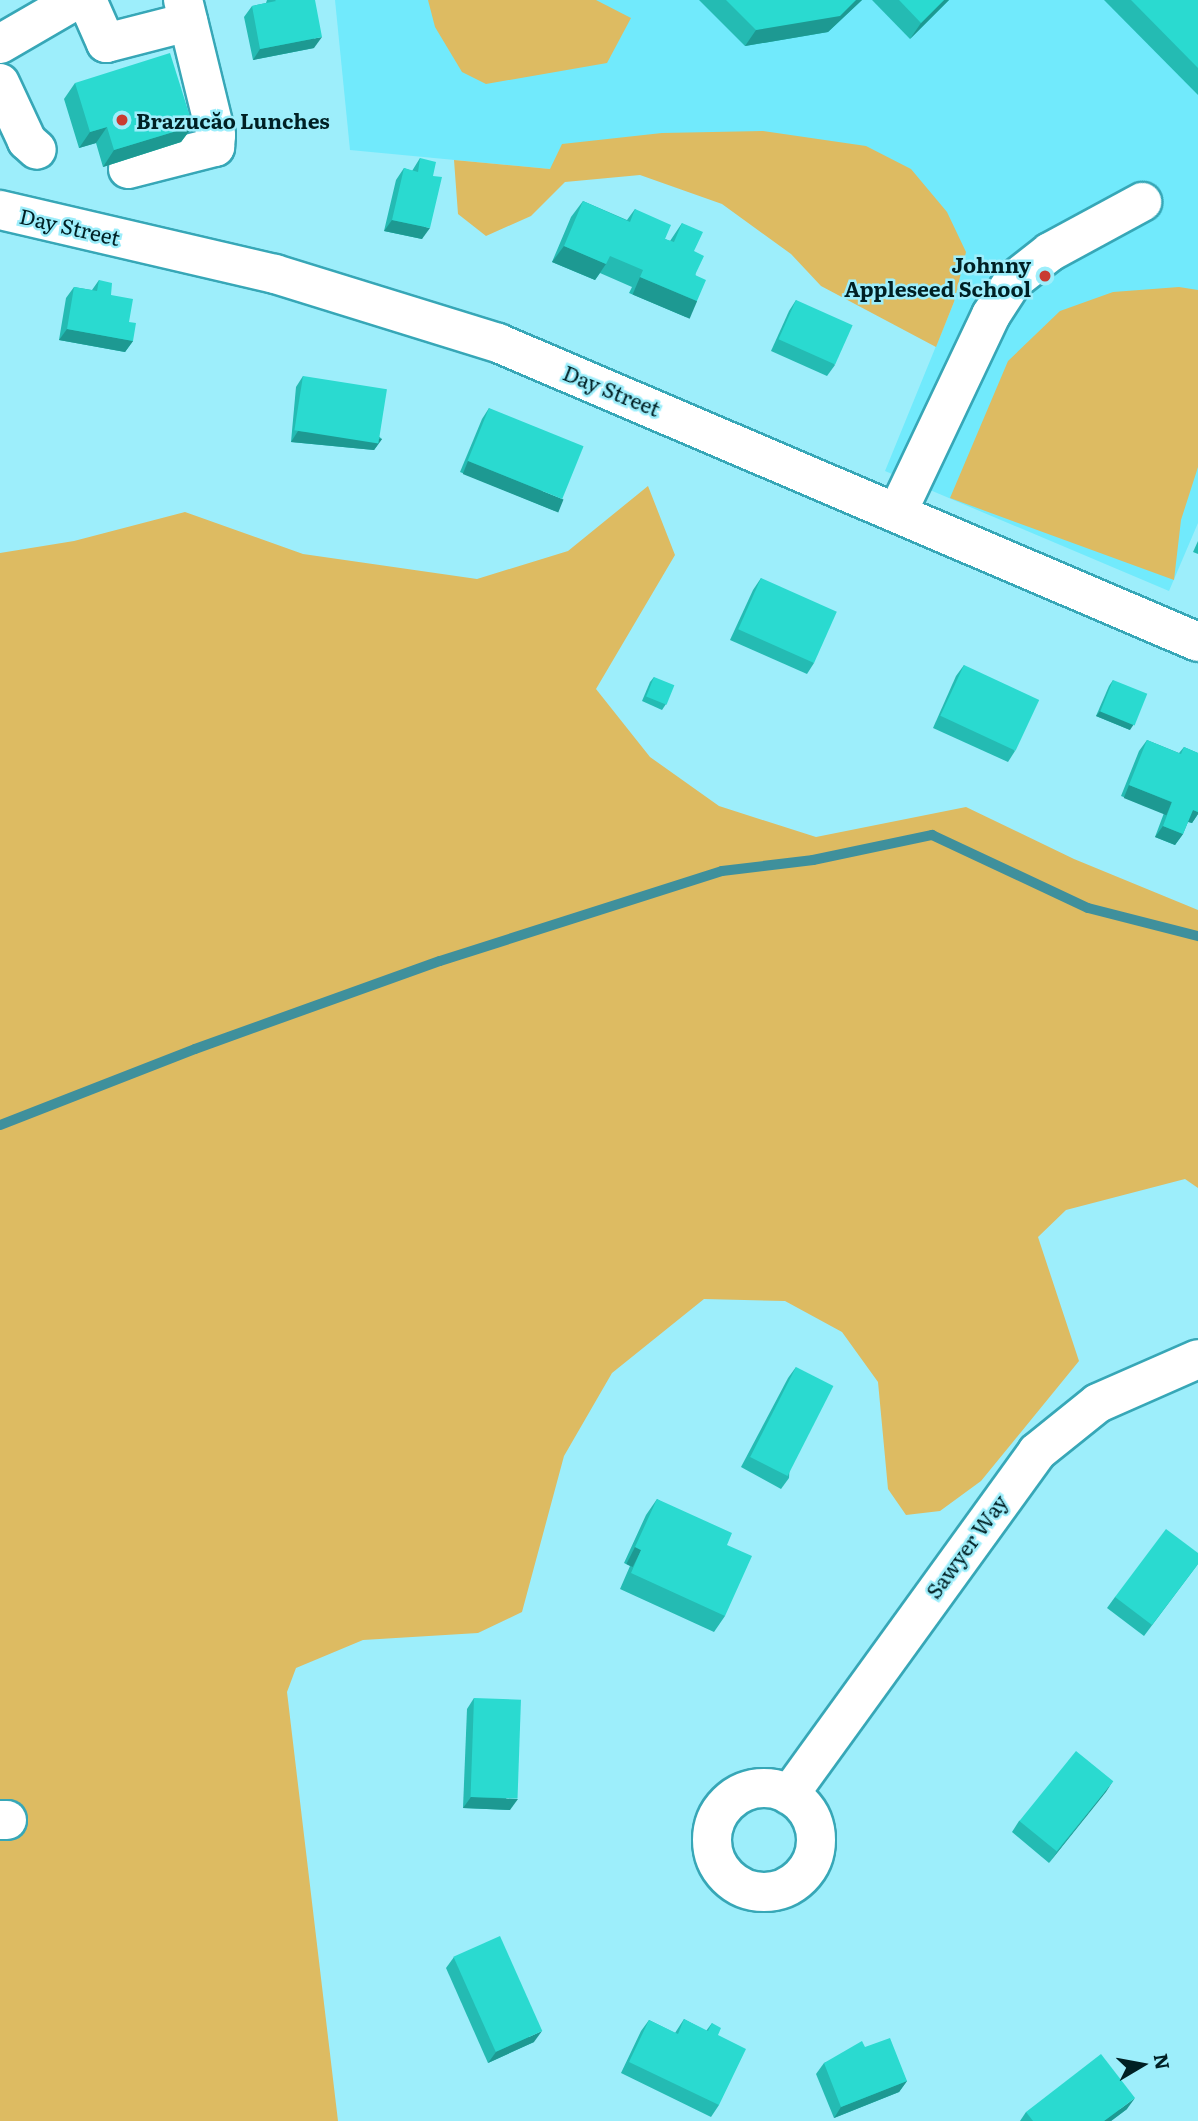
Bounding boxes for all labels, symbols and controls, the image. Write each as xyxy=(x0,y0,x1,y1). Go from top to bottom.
place label: Brazucăo Lunches xyxy=(136,107,330,133)
marker: Brazucăo Lunches xyxy=(114,112,130,128)
street label: Day Street xyxy=(17,202,123,250)
place label: Johnny Appleseed School xyxy=(844,251,1031,301)
marker: Johnny Appleseed School xyxy=(1037,268,1053,284)
street label: Day Street xyxy=(560,359,664,421)
street label: Sawyer Way xyxy=(920,1489,1012,1603)
north arrow xyxy=(1107,2030,1177,2100)
text: N xyxy=(1148,2051,1178,2072)

